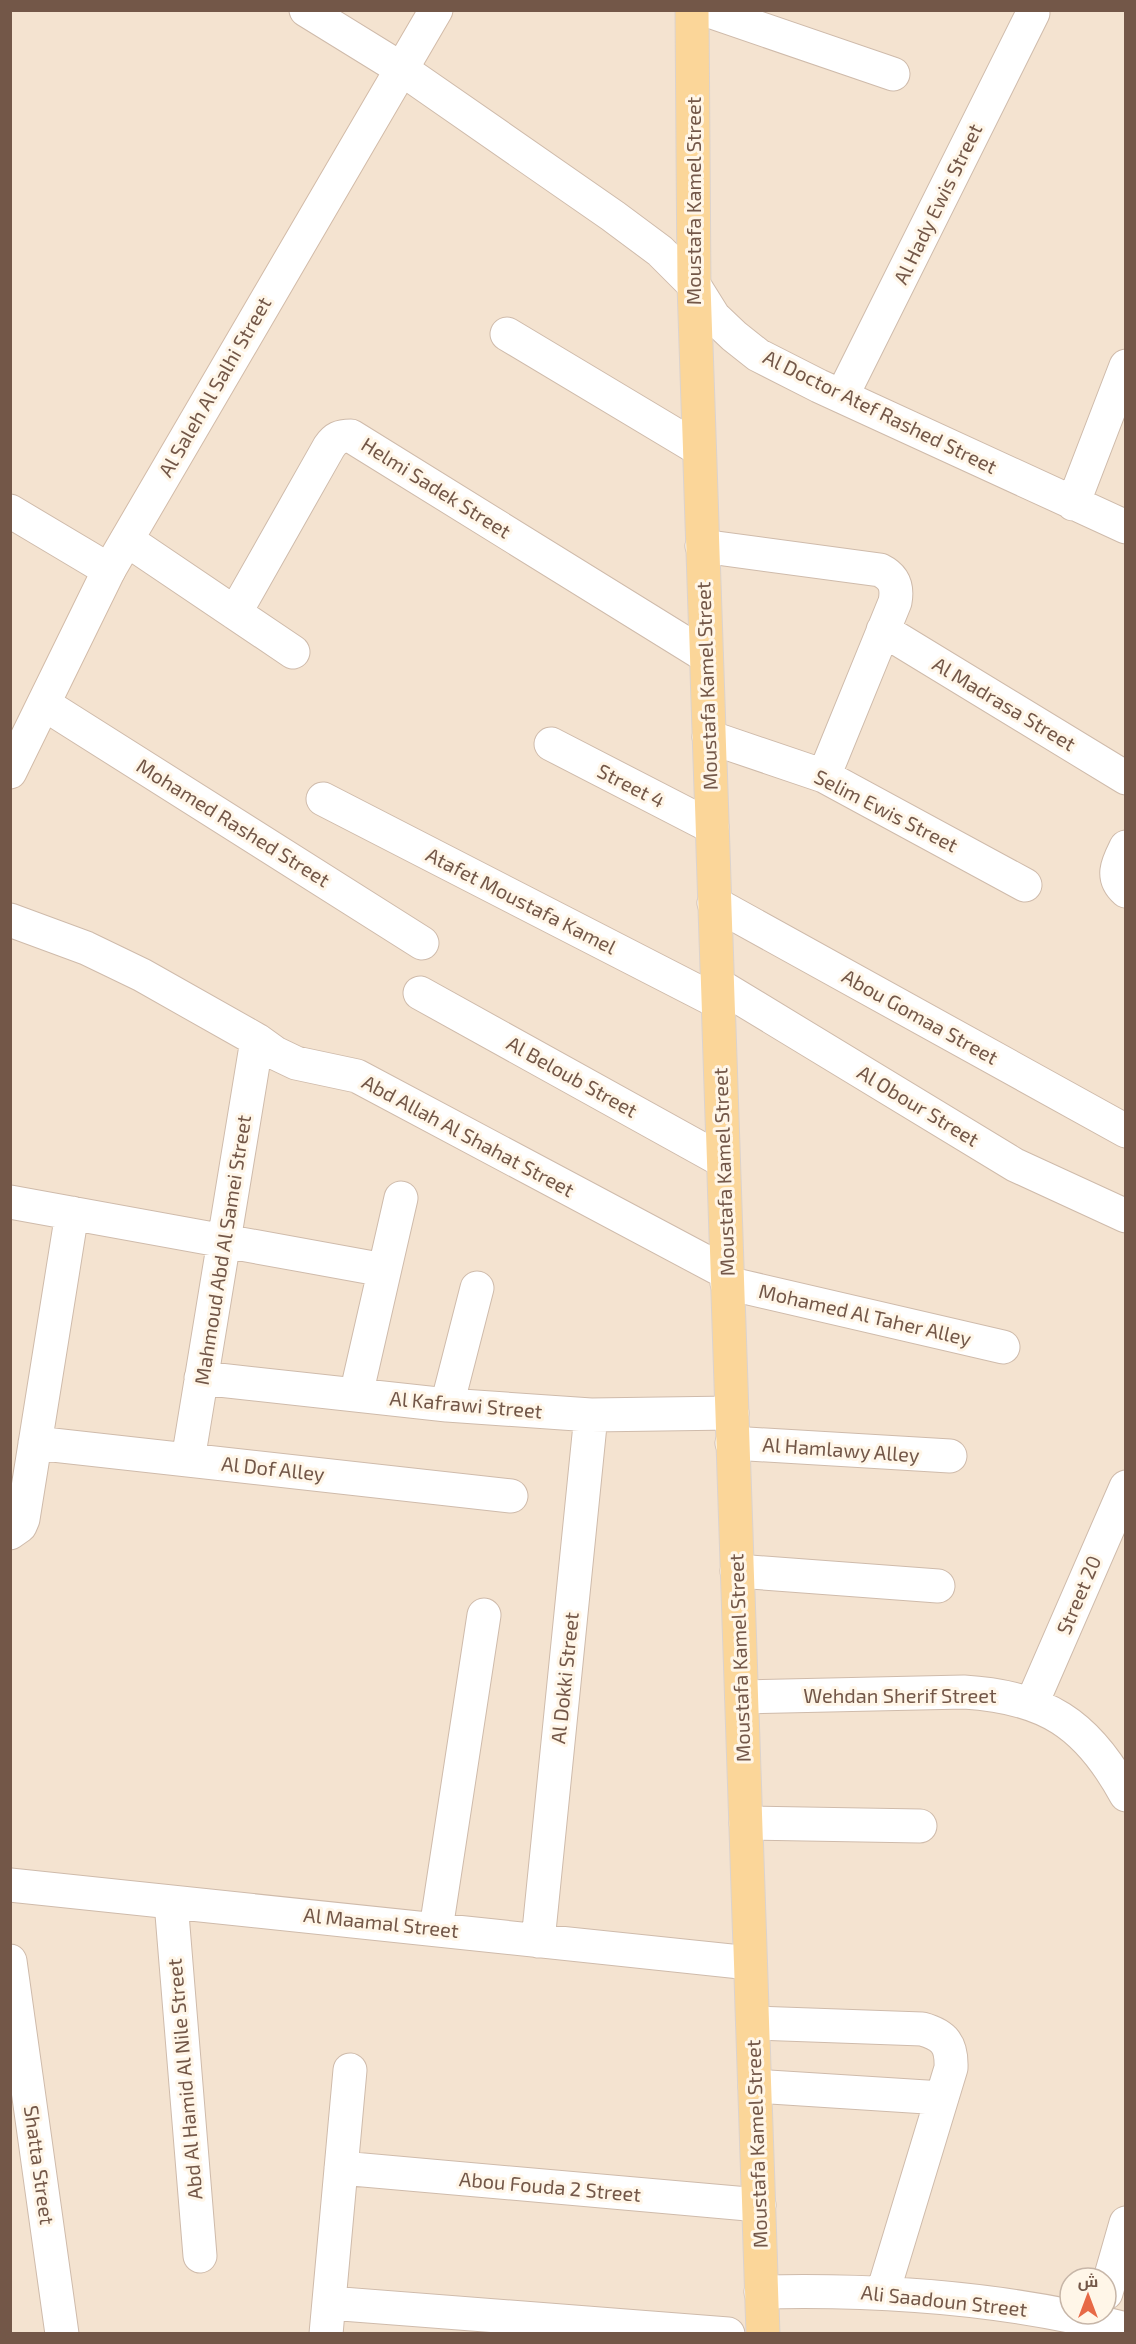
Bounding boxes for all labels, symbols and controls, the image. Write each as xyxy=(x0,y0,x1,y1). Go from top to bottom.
street label: Moustafa Kamel Street xyxy=(681,96,705,305)
street label: Al Hady Ewis Street xyxy=(888,119,987,288)
street label: Al Saleh Al Salhi Street xyxy=(153,292,276,481)
street label: Al Doctor Atef Rashed Street xyxy=(760,344,1002,478)
street label: Helmi Sadek Street xyxy=(357,432,516,543)
street label: Moustafa Kamel Street xyxy=(690,581,722,791)
street label: Al Madrasa Street xyxy=(929,651,1081,755)
street label: Mohamed Rashed Street xyxy=(133,753,335,892)
street label: Street 4 xyxy=(594,758,669,812)
street label: Selim Ewis Street xyxy=(811,764,962,857)
street label: Atafet Moustafa Kamel xyxy=(422,842,621,959)
street label: Abou Gomaa Street xyxy=(838,963,1003,1069)
street label: Al Beloub Street xyxy=(503,1030,642,1122)
street label: Al Obour Street xyxy=(853,1059,984,1151)
street label: Moustafa Kamel Street xyxy=(707,1067,739,1277)
street label: Abd Allah Al Shahat Street xyxy=(358,1069,579,1201)
street label: Mahmoud Abd Al Samei Street xyxy=(189,1113,255,1387)
street label: Mohamed Al Taher Alley xyxy=(757,1278,974,1350)
street label: Al Kafrawi Street xyxy=(389,1385,544,1423)
street label: Al Hamlawy Alley xyxy=(762,1432,921,1466)
street label: Al Dof Alley xyxy=(220,1451,326,1485)
street label: Street 20 xyxy=(1051,1552,1105,1638)
street label: Moustafa Kamel Street xyxy=(723,1553,755,1763)
street label: Al Dokki Street xyxy=(545,1610,583,1745)
street label: Wehdan Sherif Street xyxy=(803,1683,997,1707)
street label: Al Maamal Street xyxy=(302,1902,460,1942)
street label: Abd Al Hamid Al Nile Street xyxy=(161,1957,207,2201)
street label: Moustafa Kamel Street xyxy=(740,2039,772,2249)
street label: Shatta Street xyxy=(20,2104,60,2226)
street label: Abou Fouda 2 Street xyxy=(458,2166,642,2206)
north arrow xyxy=(1058,2266,1118,2326)
text: ش xyxy=(1078,2271,1098,2291)
street label: Ali Saadoun Street xyxy=(860,2279,1029,2321)

